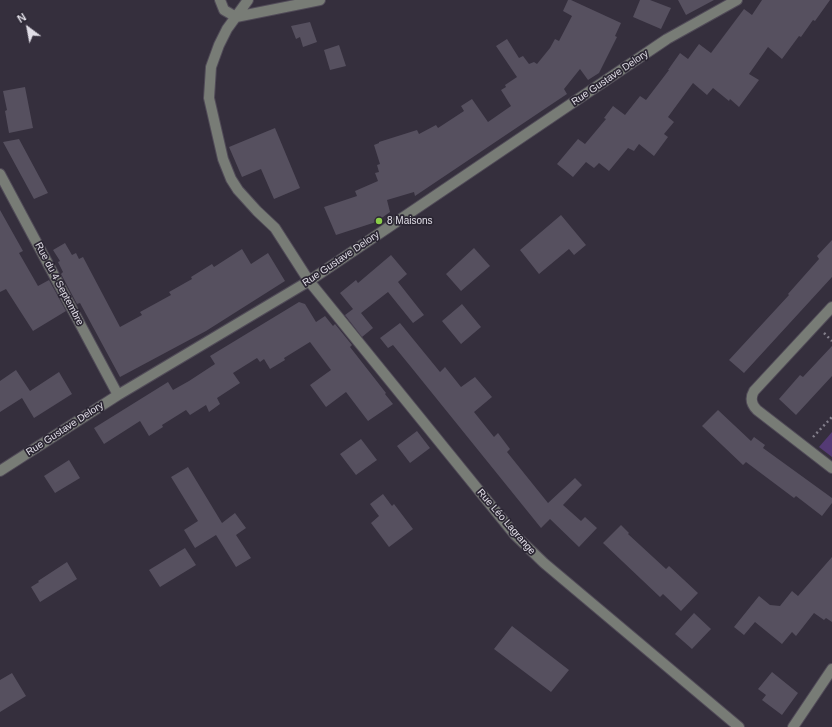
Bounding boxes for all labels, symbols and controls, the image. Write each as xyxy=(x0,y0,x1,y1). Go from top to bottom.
north arrow xyxy=(8,8,48,48)
text: N xyxy=(15,11,28,25)
street label: Rue Gustave Delory xyxy=(569,48,651,108)
place label: 8 Maisons xyxy=(387,215,433,227)
marker: 8 Maisons xyxy=(374,216,384,226)
street label: Rue Gustave Delory xyxy=(300,229,382,289)
street label: Rue du 4 Septembre xyxy=(32,240,86,328)
street label: Rue Gustave Delory xyxy=(24,399,106,459)
street label: Rue Léo Lagrange xyxy=(474,487,538,557)

